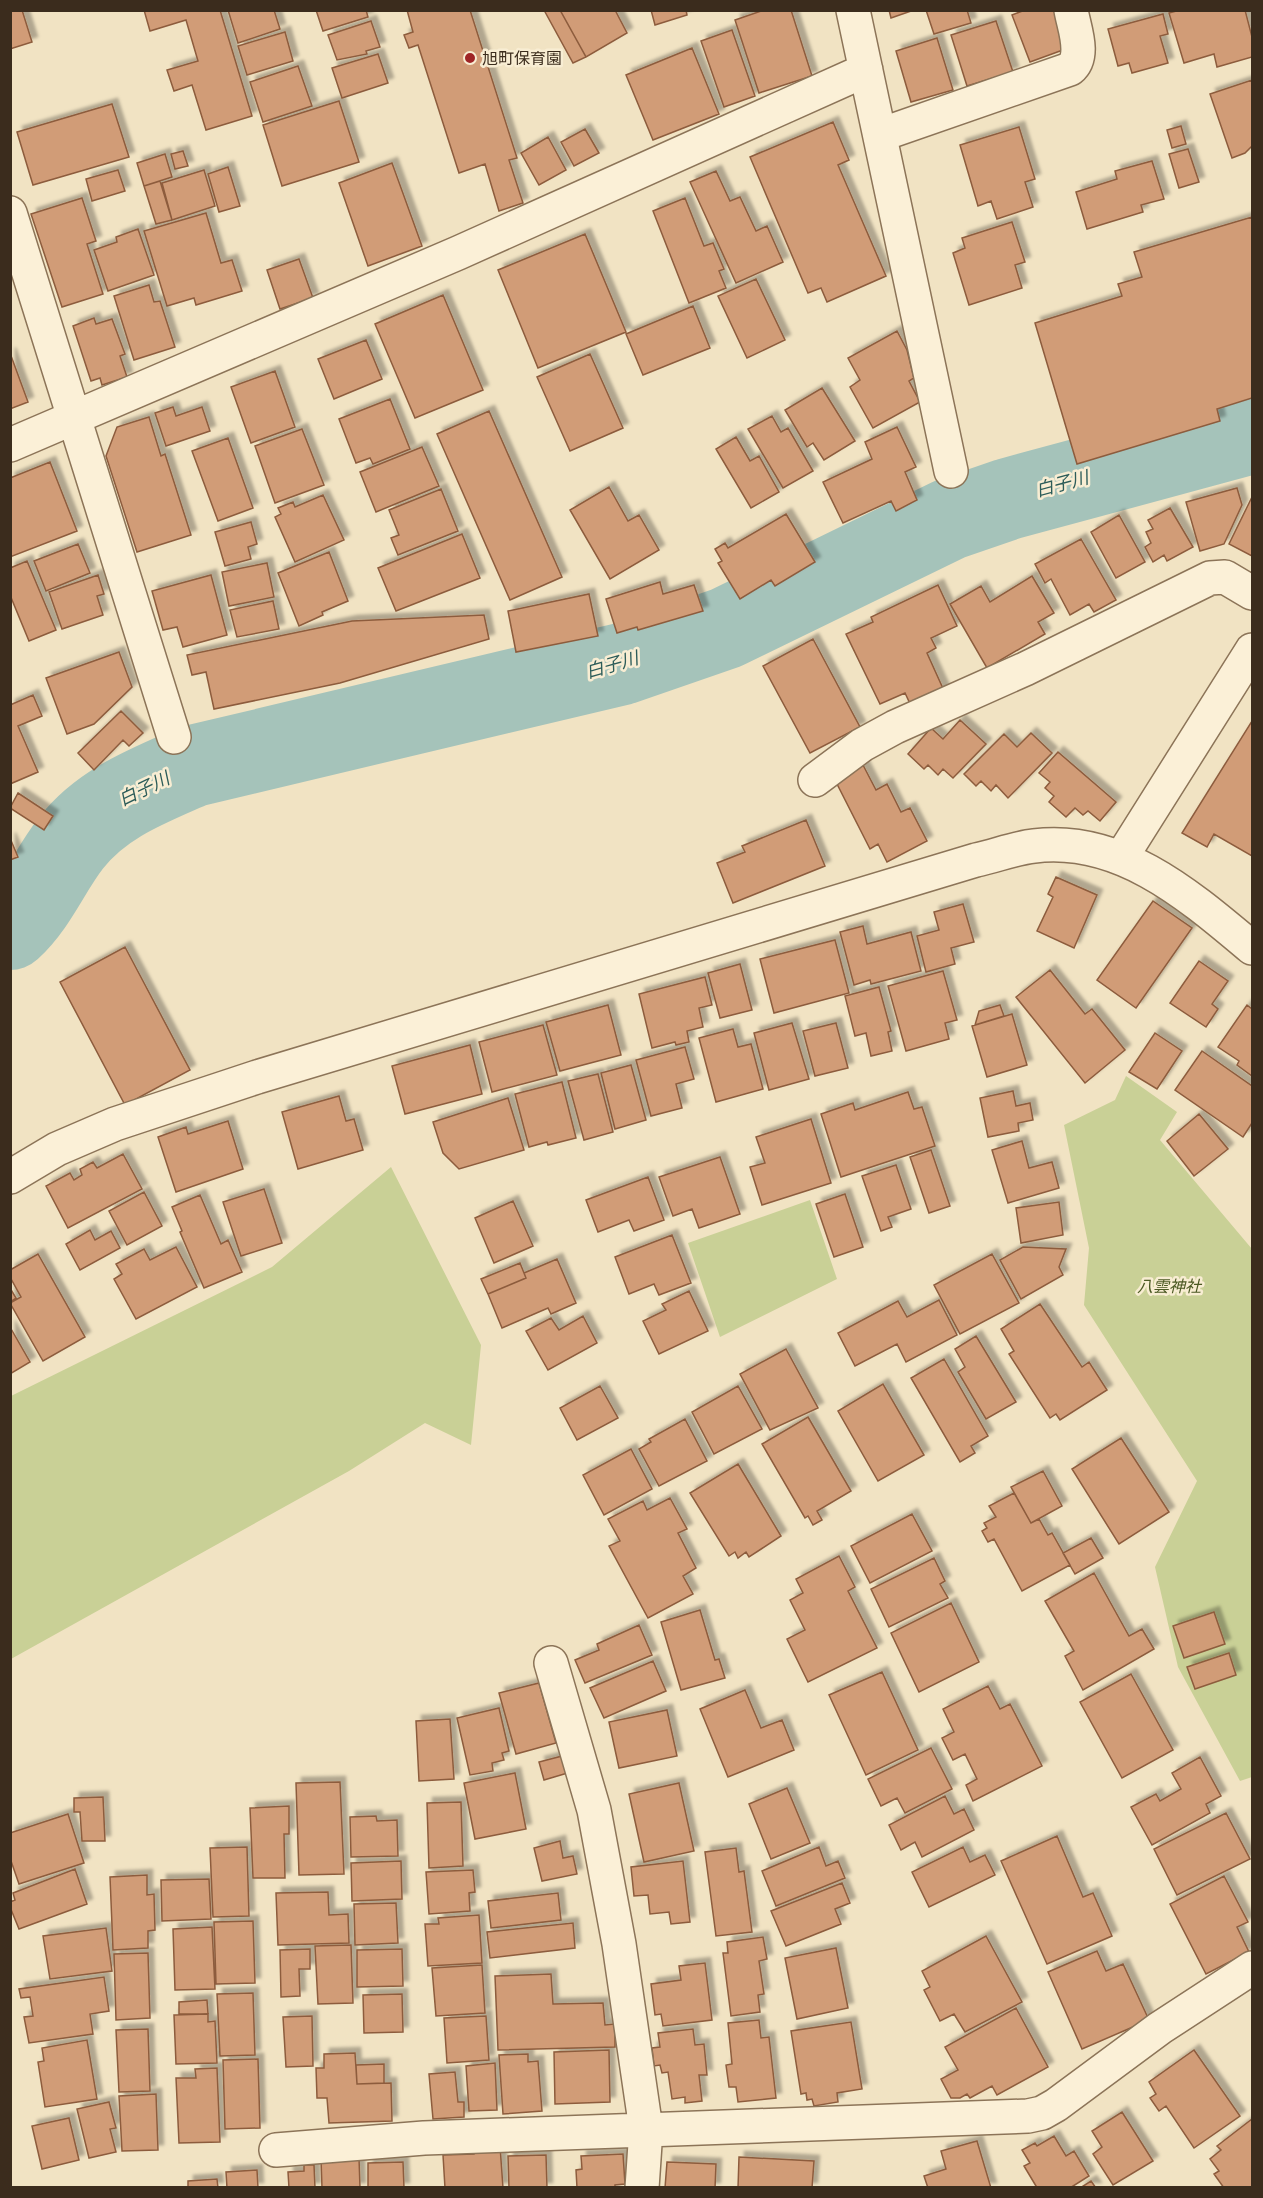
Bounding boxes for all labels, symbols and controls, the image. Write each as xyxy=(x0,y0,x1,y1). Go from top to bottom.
place label: 旭町保育園 xyxy=(482,45,562,69)
marker: 旭町保育園 xyxy=(463,51,477,65)
water label: 白子川 xyxy=(1032,462,1093,503)
water label: 白子川 xyxy=(582,643,643,684)
water label: 白子川 xyxy=(113,763,175,812)
park label: 八雲神社 xyxy=(1137,1273,1203,1297)

